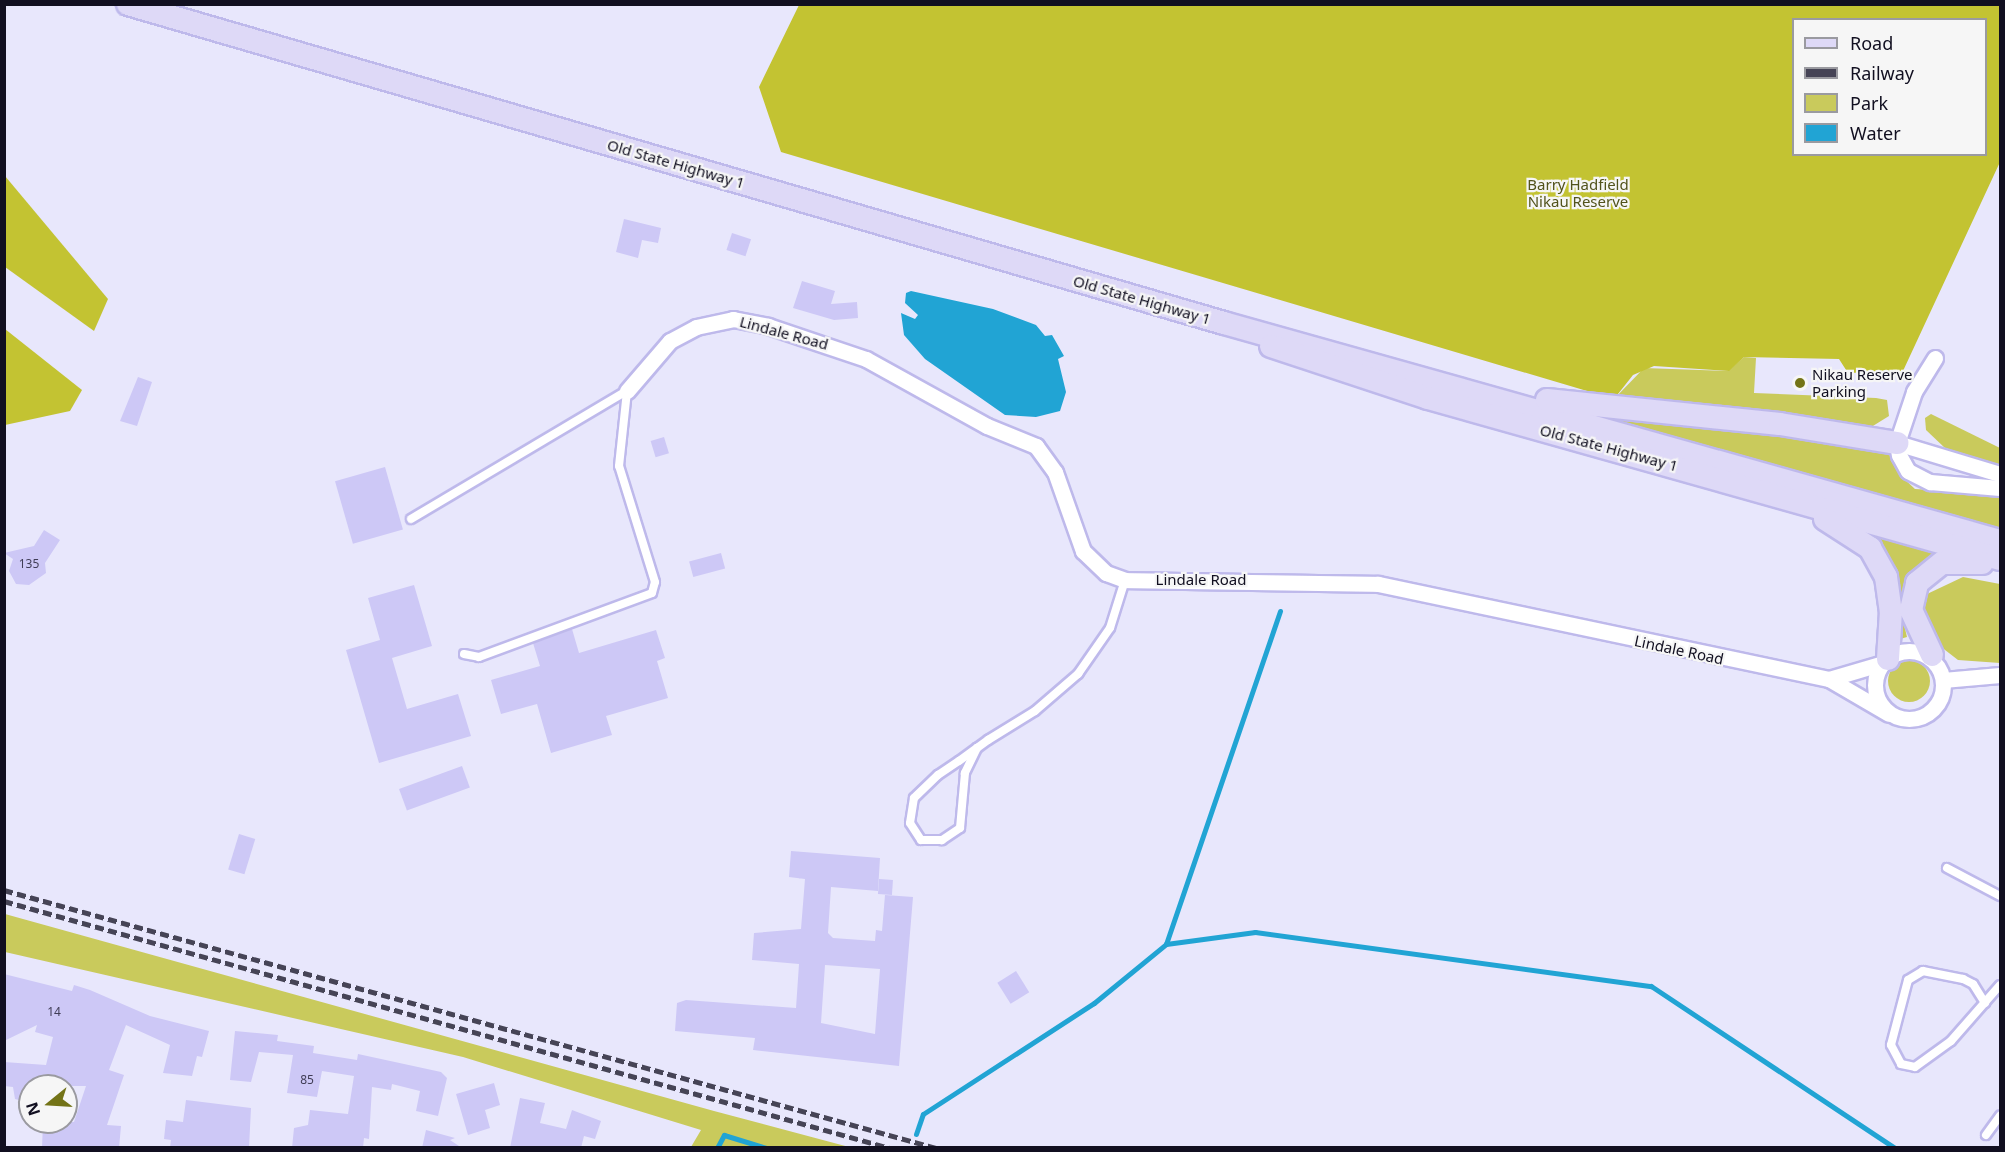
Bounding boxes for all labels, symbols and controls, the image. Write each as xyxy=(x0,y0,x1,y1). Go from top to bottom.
legend xyxy=(1792,18,1987,156)
text: Road xyxy=(1850,31,1893,55)
text: Railway xyxy=(1850,61,1914,85)
text: Park xyxy=(1850,91,1888,115)
text: Water xyxy=(1850,121,1901,145)
street label: Old State Highway 1 xyxy=(605,136,747,192)
park label: Barry Hadfield Nikau Reserve xyxy=(1527,175,1629,210)
street label: Old State Highway 1 xyxy=(1071,272,1213,328)
street label: Lindale Road xyxy=(738,313,830,353)
place label: Nikau Reserve Parking xyxy=(1812,365,1913,400)
marker: Nikau Reserve Parking xyxy=(1793,376,1807,390)
street label: Old State Highway 1 xyxy=(1538,421,1680,475)
house number: 135 xyxy=(19,557,39,571)
street label: Lindale Road xyxy=(1156,571,1246,589)
street label: Lindale Road xyxy=(1633,632,1725,668)
house number: 14 xyxy=(47,1005,61,1019)
house number: 85 xyxy=(300,1073,314,1087)
north arrow xyxy=(18,1074,78,1134)
text: N xyxy=(20,1099,45,1119)

